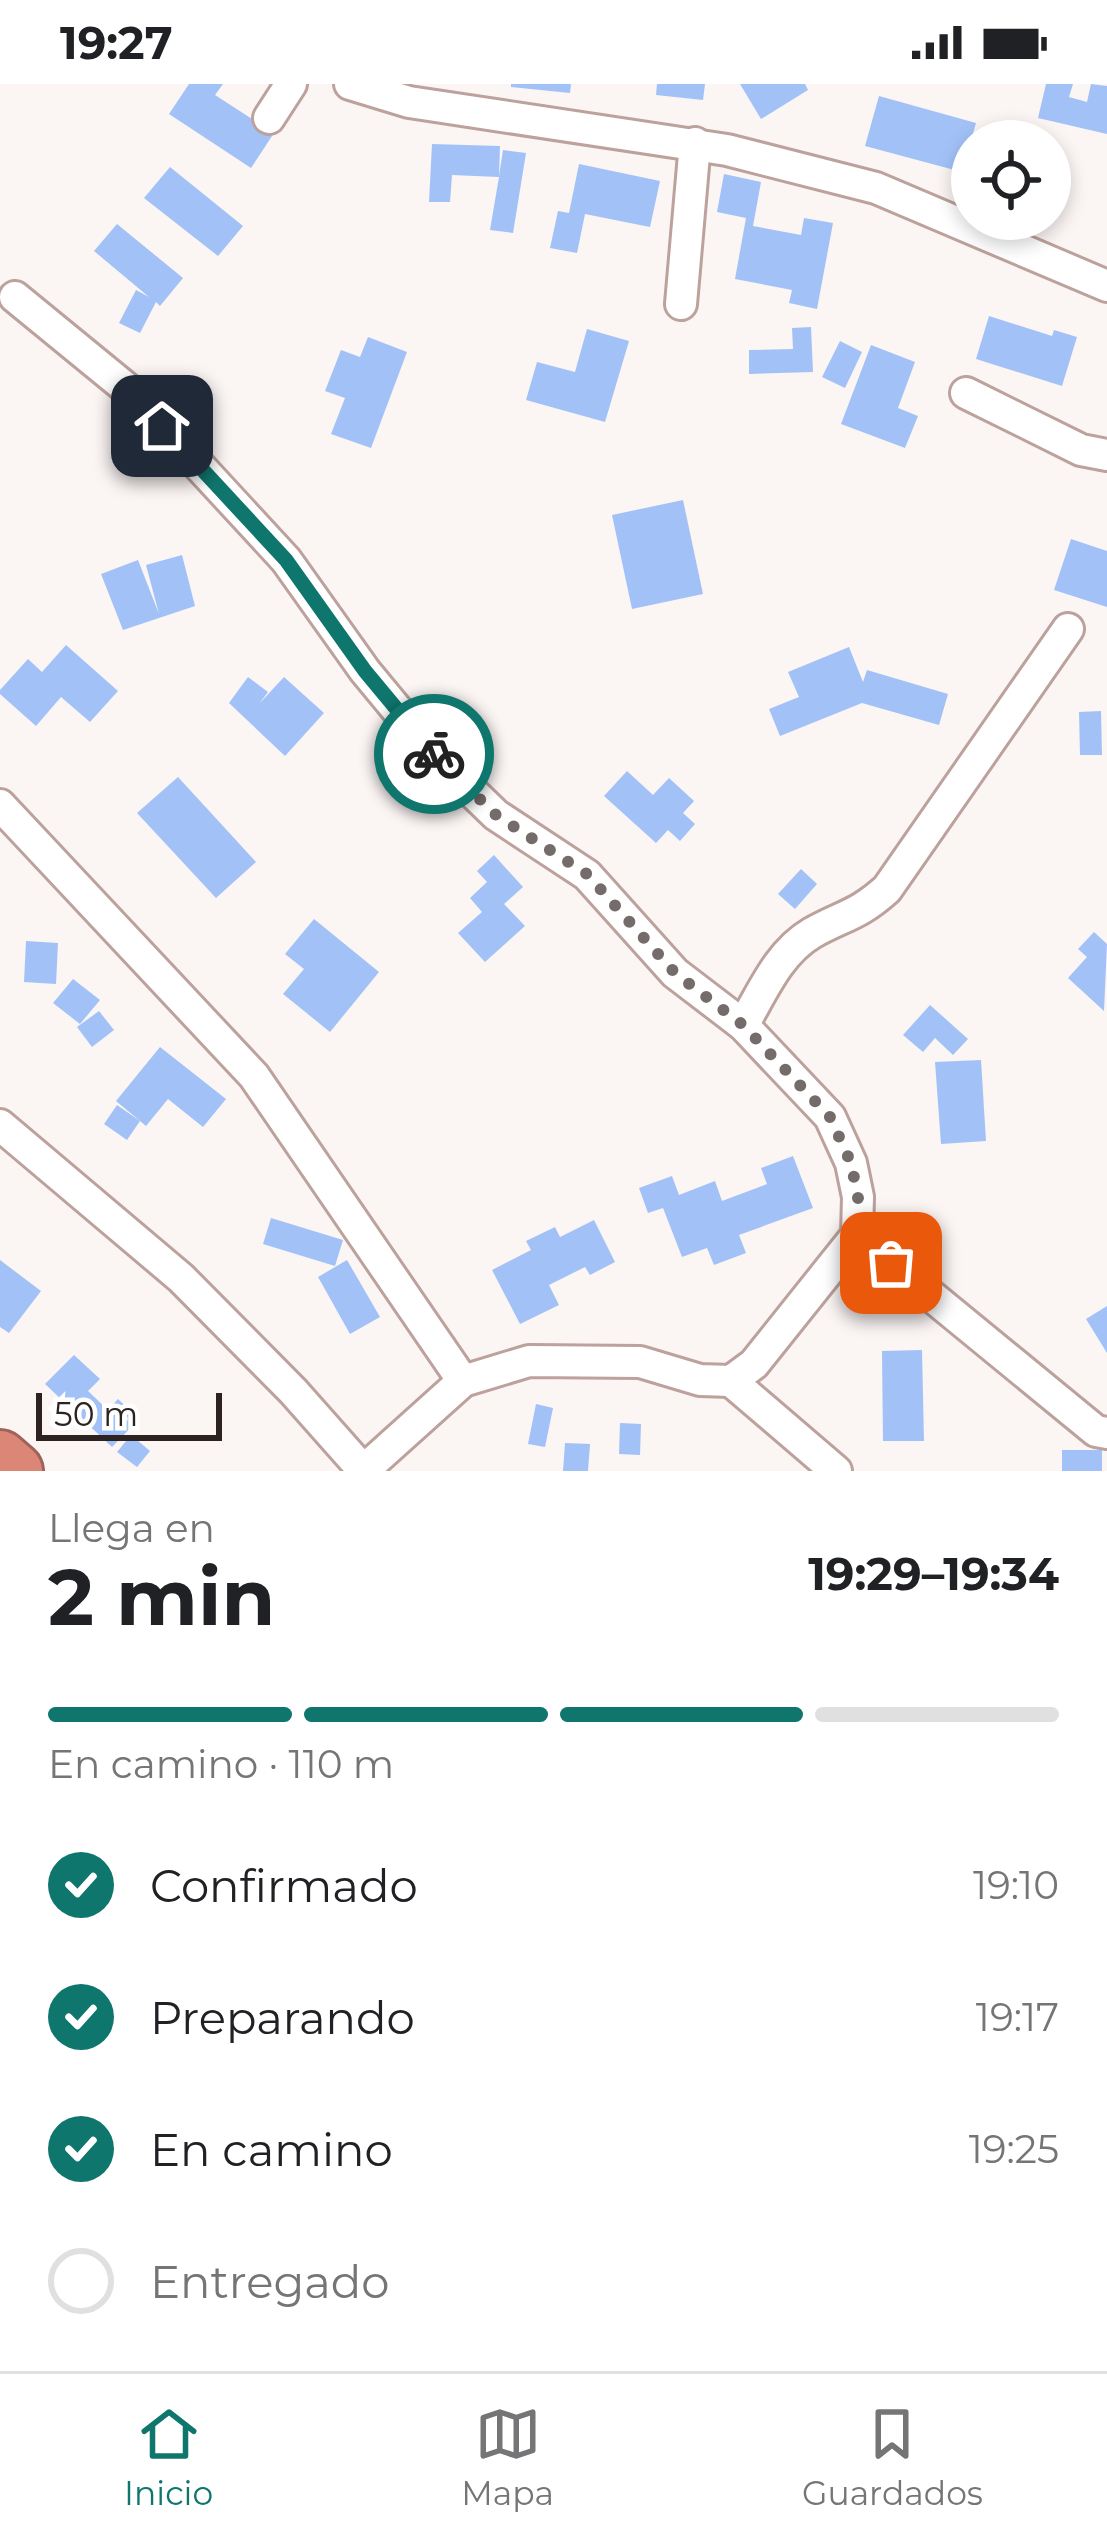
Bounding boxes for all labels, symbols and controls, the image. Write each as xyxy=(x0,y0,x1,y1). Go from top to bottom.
text: 19:27 xyxy=(60,15,173,70)
map controls xyxy=(951,120,1071,240)
button: locate xyxy=(951,120,1071,240)
pin xyxy=(111,375,213,477)
icon: home xyxy=(129,393,195,459)
courier xyxy=(374,694,494,814)
icon: bike xyxy=(401,721,467,787)
pin xyxy=(840,1212,942,1314)
icon: bag xyxy=(858,1230,924,1296)
scale bar xyxy=(36,1387,222,1440)
text: 50 m xyxy=(54,1394,138,1434)
text: Llega en xyxy=(48,1504,215,1552)
text: 19:29–19:34 xyxy=(808,1546,1059,1601)
text: 2 min xyxy=(48,1549,275,1645)
text: En camino · 110 m xyxy=(48,1740,394,1788)
icon: check xyxy=(48,1852,114,1918)
text: Confirmado xyxy=(150,1858,418,1913)
text: 19:10 xyxy=(973,1861,1059,1909)
icon: check xyxy=(48,1984,114,2050)
text: Preparando xyxy=(150,1990,415,2045)
text: 19:17 xyxy=(976,1993,1059,2041)
icon: check xyxy=(48,2116,114,2182)
text: En camino xyxy=(150,2122,393,2177)
text: 19:25 xyxy=(969,2125,1059,2173)
text: Entregado xyxy=(150,2254,390,2309)
tab: Inicio xyxy=(124,2401,213,2513)
tab: Mapa xyxy=(461,2401,554,2513)
tab: Guardados xyxy=(802,2401,983,2513)

